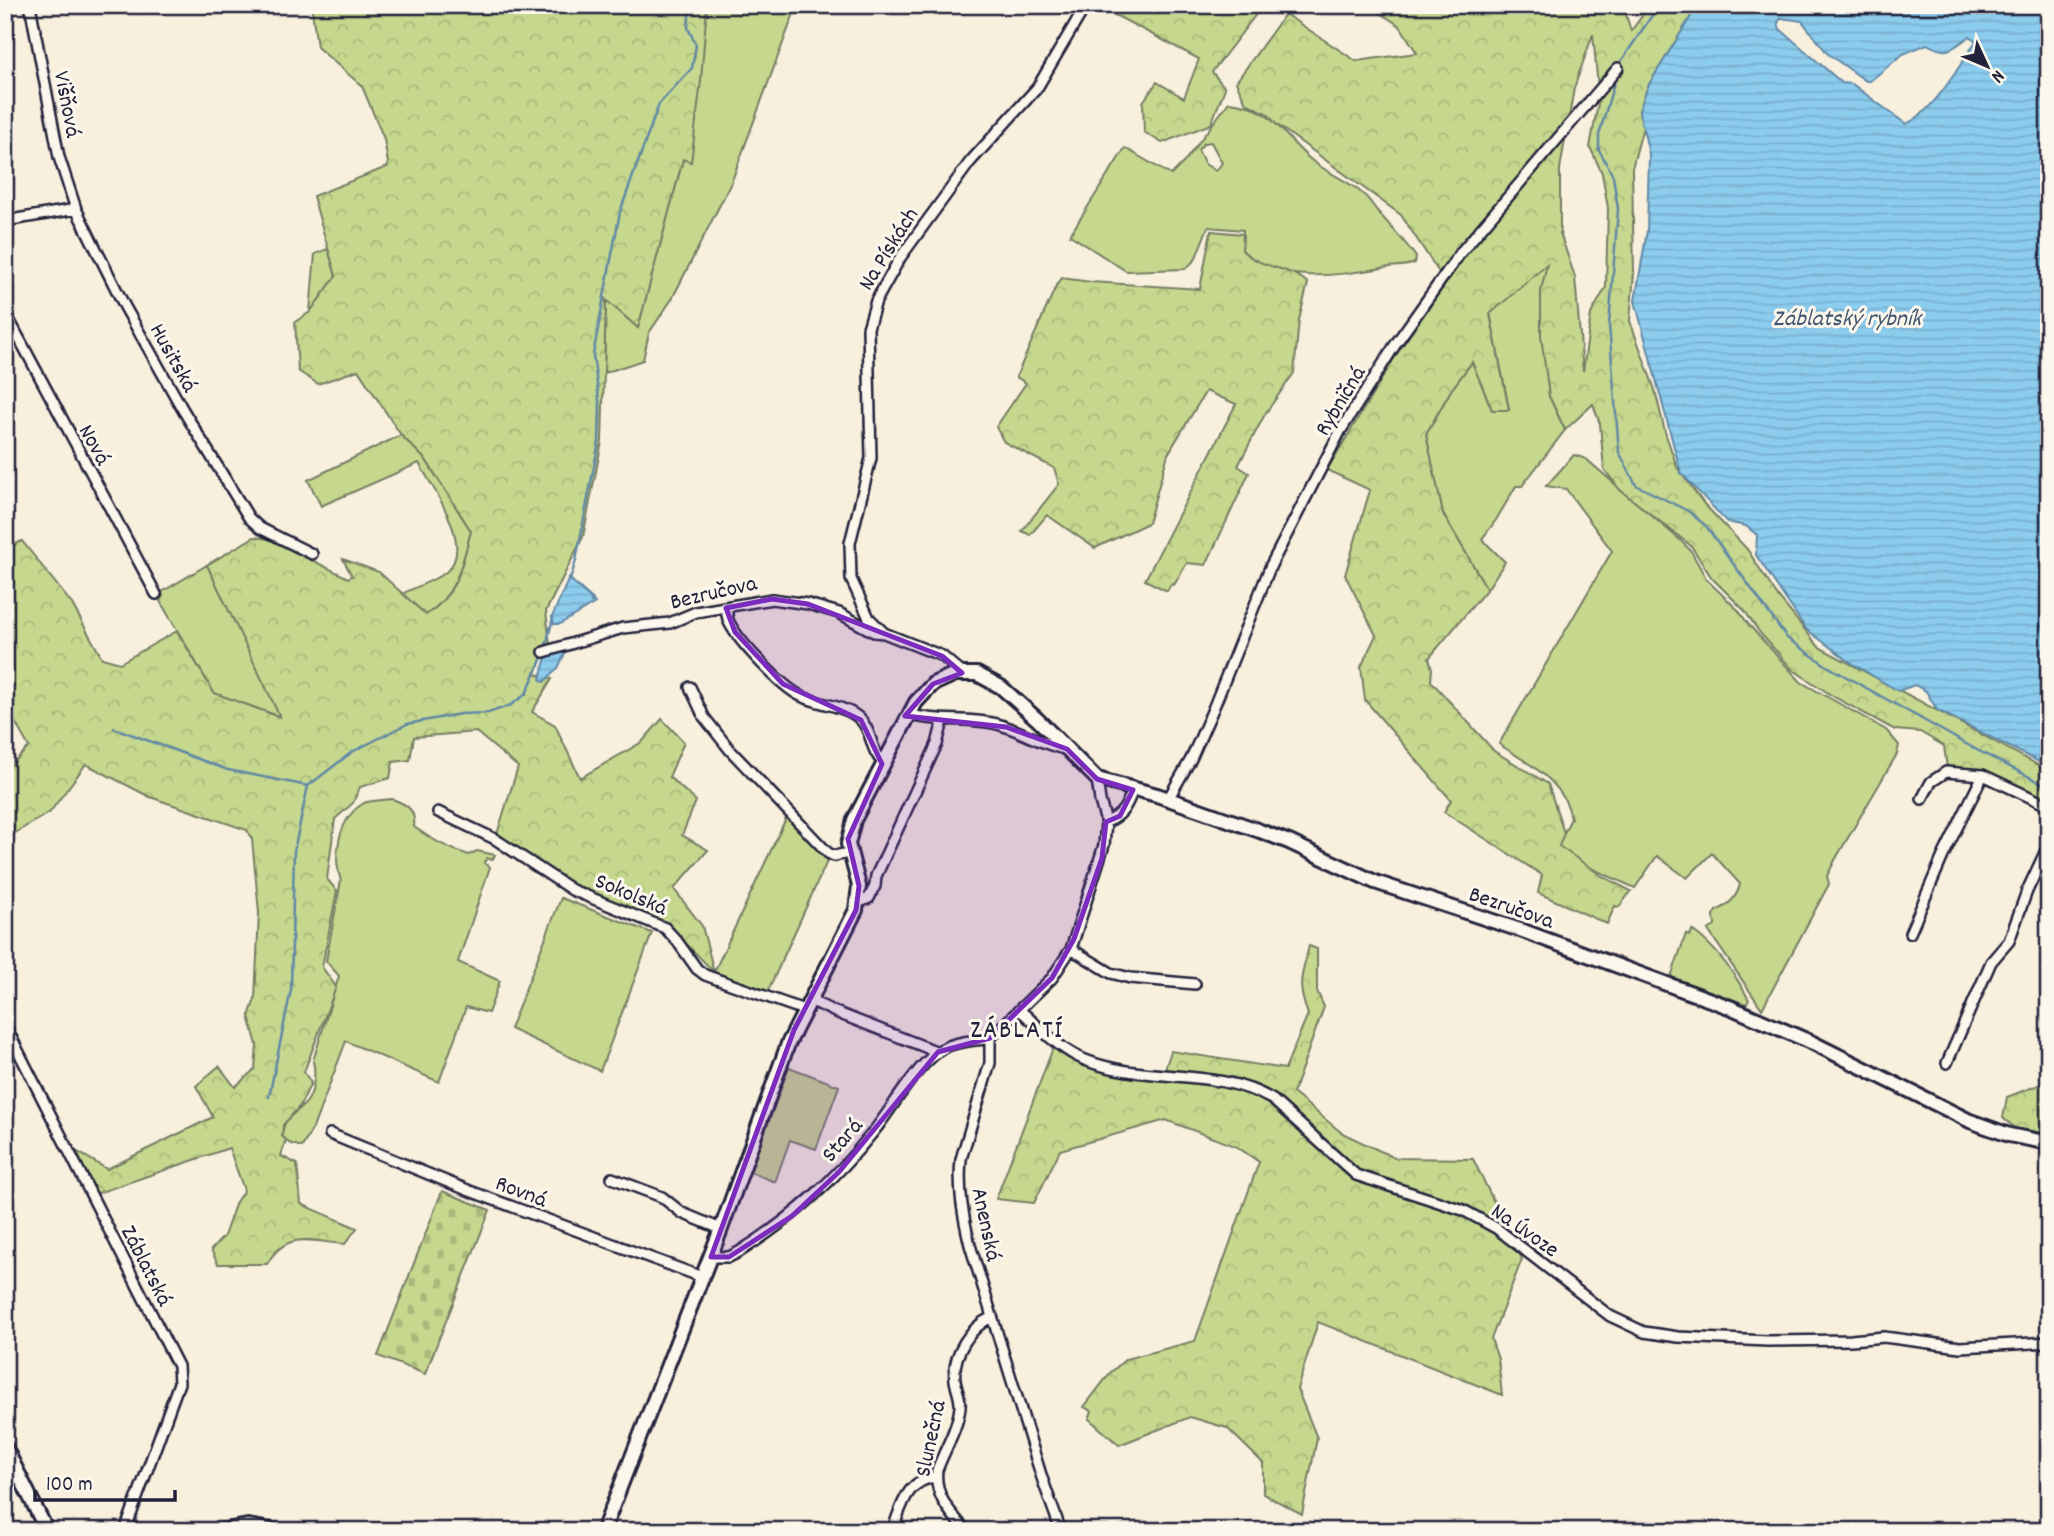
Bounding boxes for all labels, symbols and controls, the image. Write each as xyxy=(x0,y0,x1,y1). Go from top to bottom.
north arrow xyxy=(1952,32,2022,102)
text: N xyxy=(1984,63,2010,88)
street label: Višňová xyxy=(43,69,88,141)
street label: Na Pískách xyxy=(851,202,928,298)
water label: Záblatský rybník xyxy=(1773,303,1923,337)
street label: Husitská xyxy=(139,318,205,400)
street label: Rybničná xyxy=(1308,360,1376,443)
street label: Nová xyxy=(68,419,118,473)
street label: Bezručova xyxy=(667,568,762,620)
street label: Sokolská xyxy=(589,866,673,926)
street label: Bezručova xyxy=(1464,879,1559,940)
district label: ZÁBLATÍ xyxy=(970,1013,1064,1050)
street label: Stará xyxy=(815,1111,873,1171)
street label: Rovná xyxy=(490,1168,552,1218)
street label: Anenská xyxy=(961,1185,1009,1265)
street label: Na Úvoze xyxy=(1483,1196,1565,1267)
street label: Záblatská xyxy=(110,1220,180,1313)
street label: Slunečná xyxy=(908,1397,957,1480)
scale bar xyxy=(35,1459,175,1503)
text: 100 m xyxy=(46,1471,93,1501)

